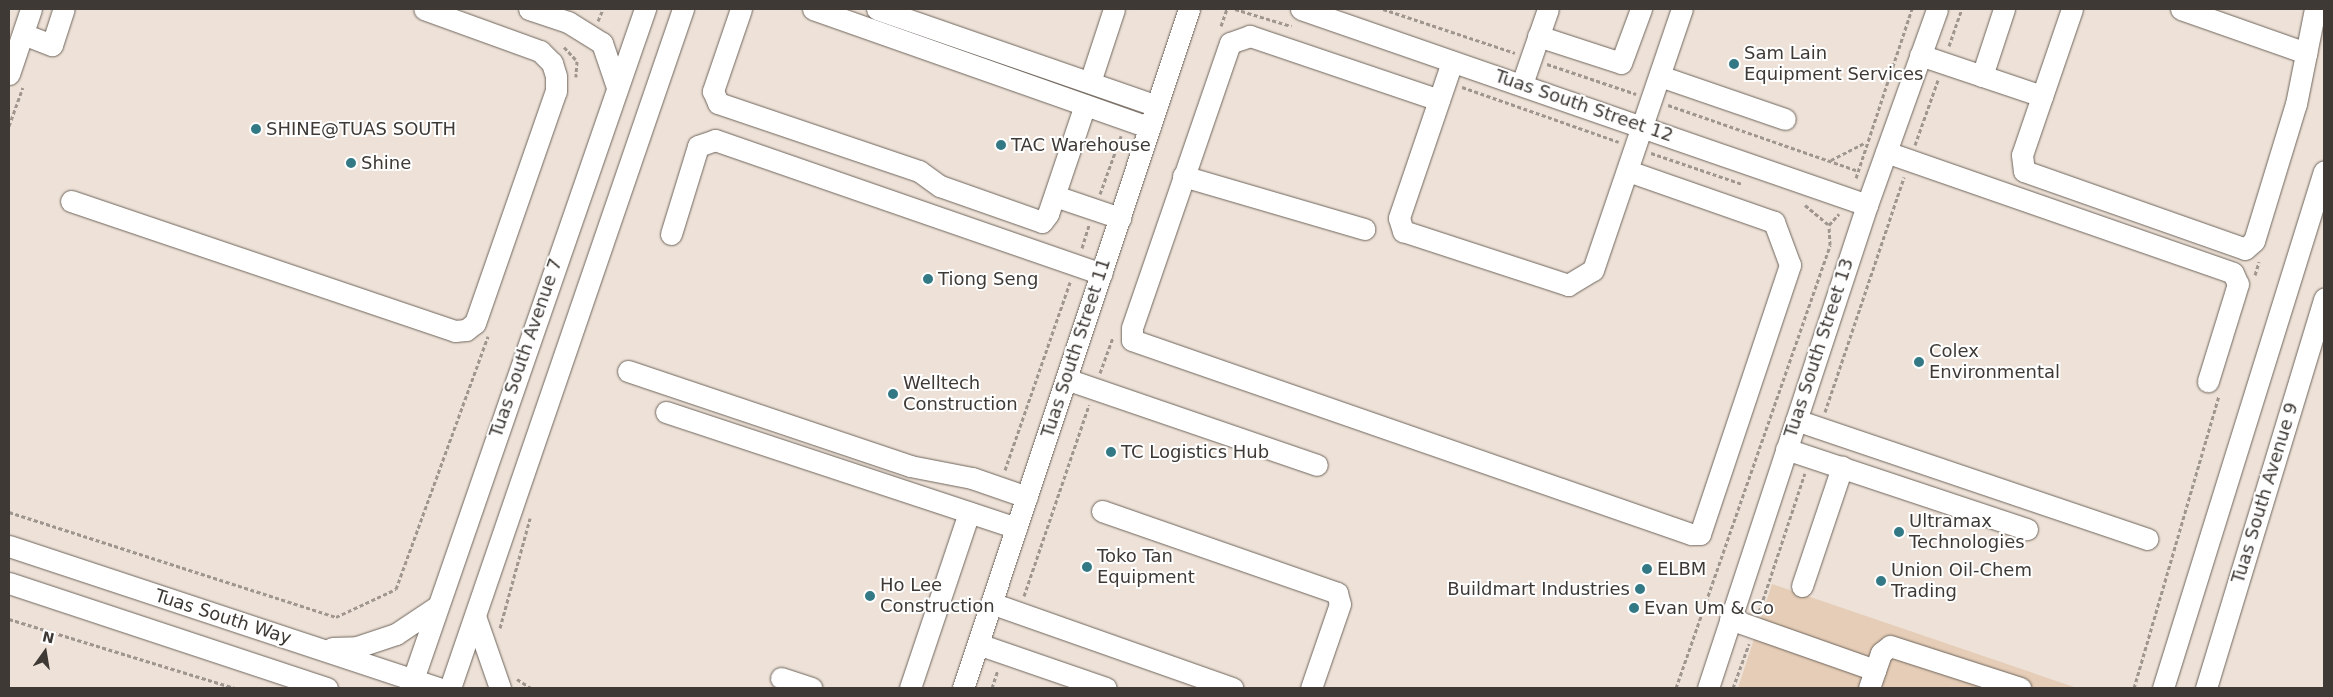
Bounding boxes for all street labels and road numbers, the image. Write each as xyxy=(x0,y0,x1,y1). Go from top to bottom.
street label: Tuas South Street 12 xyxy=(1492,65,1676,147)
street label: Tuas South Avenue 7 xyxy=(485,256,567,440)
street label: Tuas South Street 11 xyxy=(1037,256,1115,440)
street label: Tuas South Street 13 xyxy=(1780,256,1858,440)
street label: Tuas South Avenue 9 xyxy=(2227,400,2303,586)
street label: Tuas South Way xyxy=(152,585,294,649)

